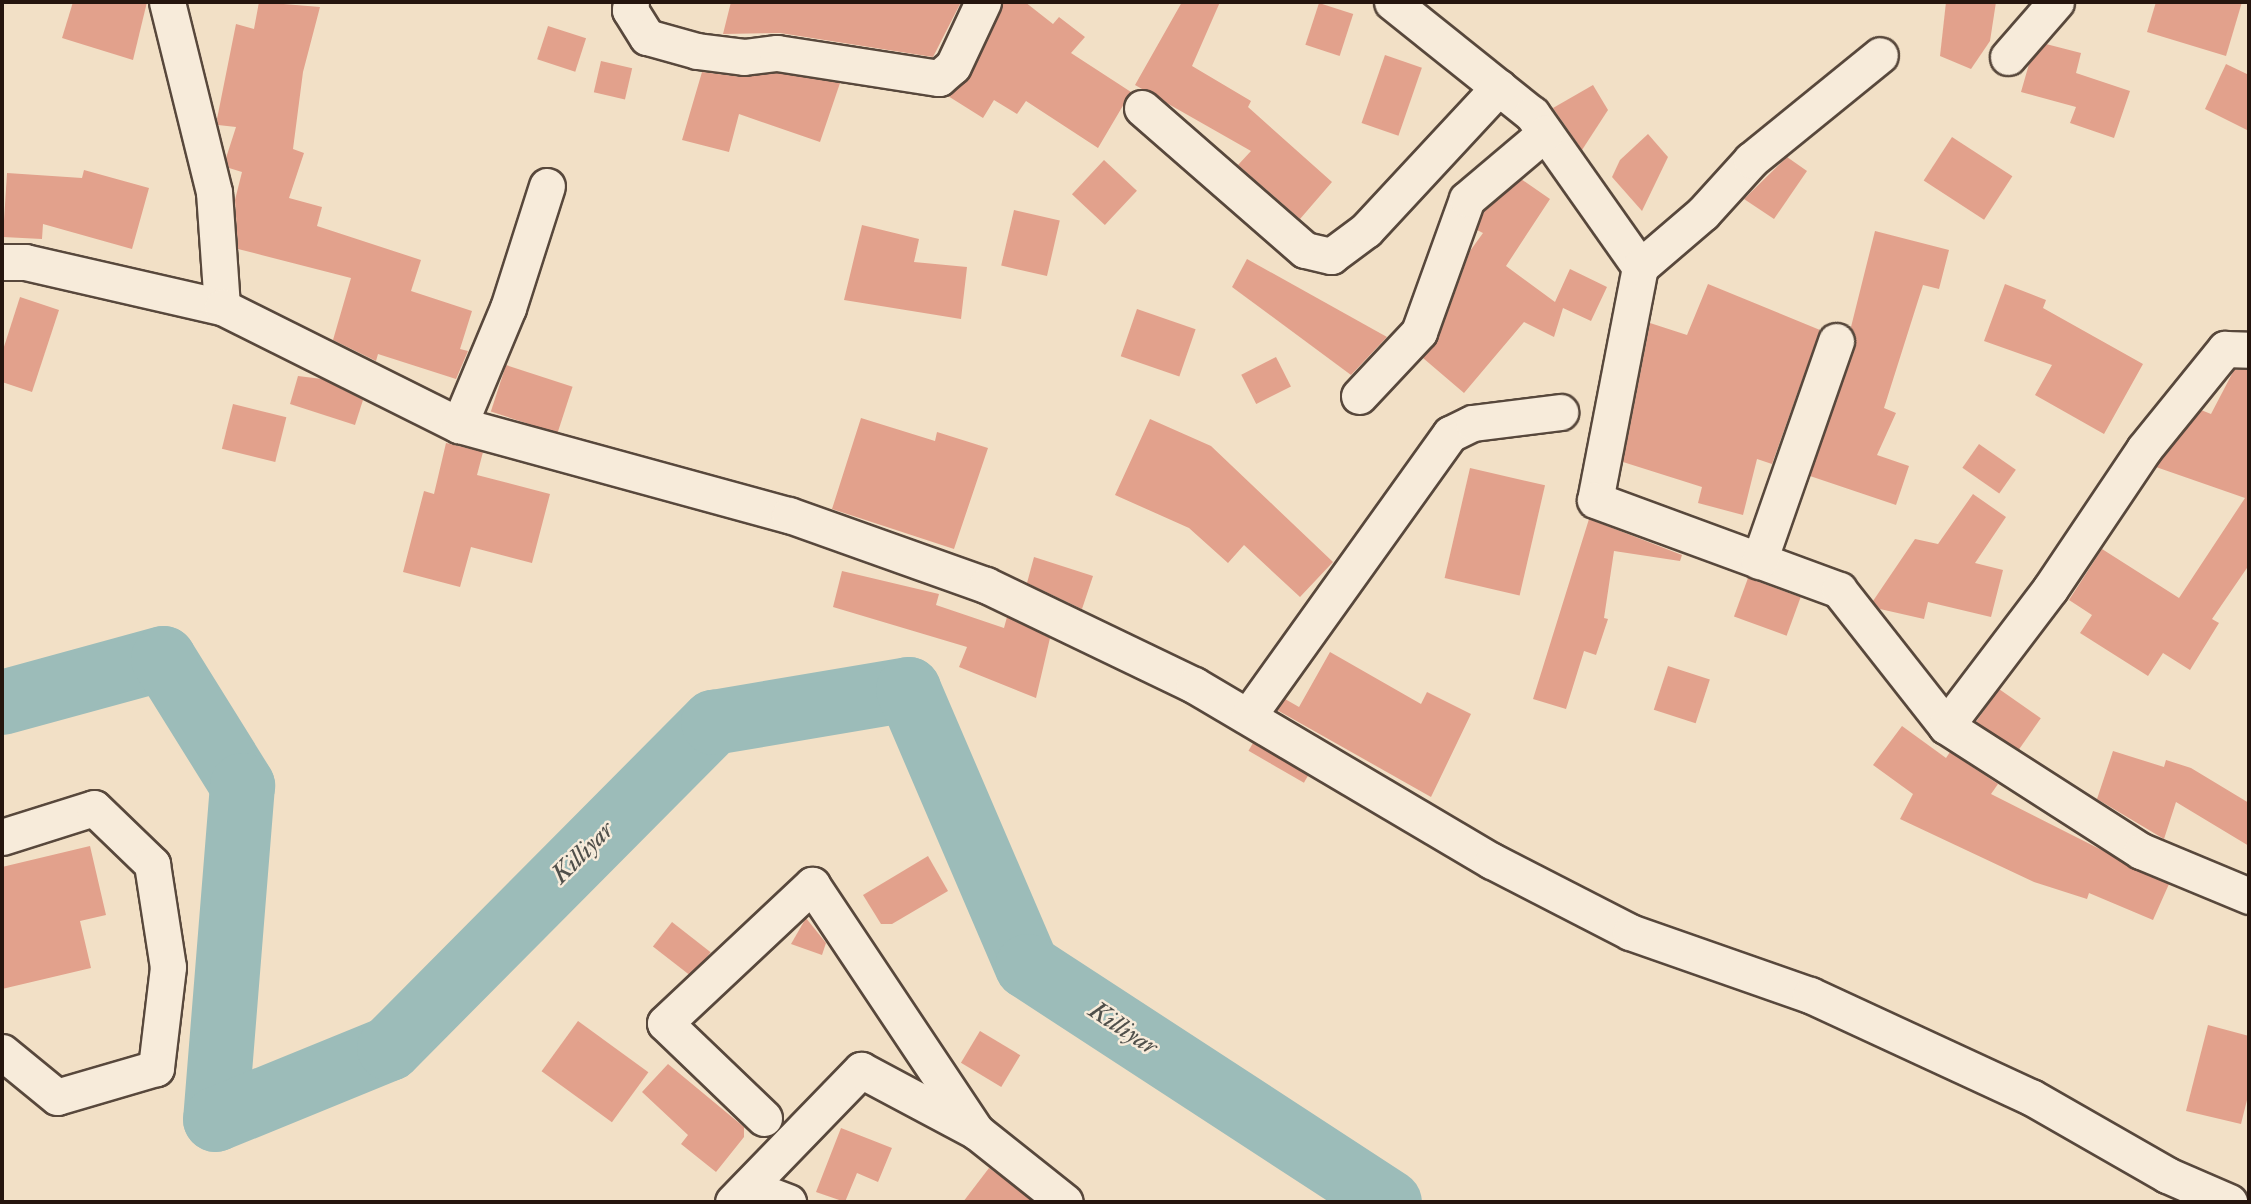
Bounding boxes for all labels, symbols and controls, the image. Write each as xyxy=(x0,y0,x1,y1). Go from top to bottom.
water label: Killiyar xyxy=(545,815,621,891)
water label: Killiyar xyxy=(1083,995,1163,1063)

